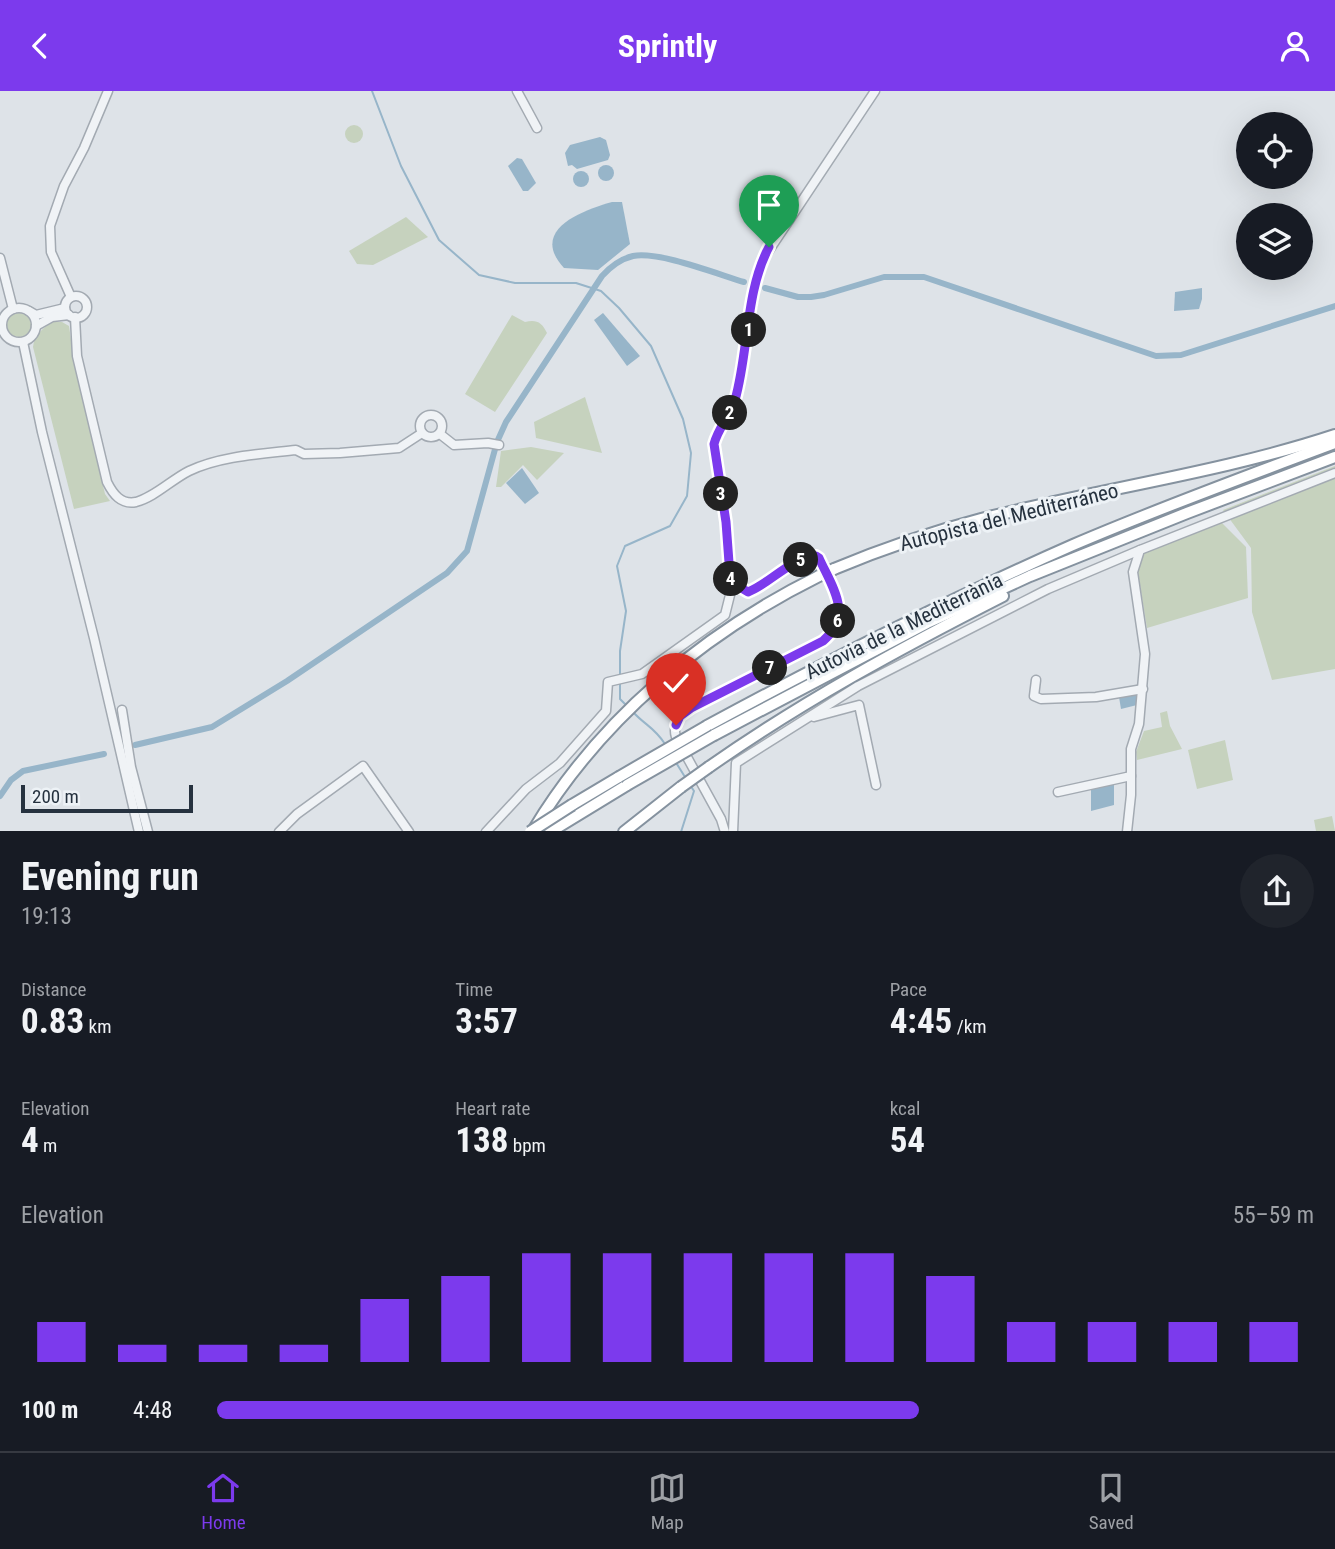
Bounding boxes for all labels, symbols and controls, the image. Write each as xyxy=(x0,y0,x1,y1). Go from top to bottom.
icon: back xyxy=(21,27,59,65)
text: Sprintly xyxy=(618,27,717,65)
icon: person xyxy=(1276,27,1314,65)
map controls xyxy=(1236,112,1313,280)
button: locate xyxy=(1236,112,1313,189)
pin xyxy=(739,175,799,247)
icon: arrive xyxy=(750,186,788,224)
button: layers xyxy=(1236,203,1313,280)
pin: 1 xyxy=(732,313,766,347)
text: 1 xyxy=(744,318,753,341)
pin: 2 xyxy=(712,395,748,431)
text: 2 xyxy=(725,401,734,424)
pin: 3 xyxy=(704,477,738,511)
street label: Autopista del Mediterráneo xyxy=(897,478,1121,556)
text: 3 xyxy=(716,482,725,505)
pin: 5 xyxy=(784,543,818,577)
text: 5 xyxy=(796,548,805,571)
pin: 4 xyxy=(714,561,748,596)
text: 4 xyxy=(726,567,735,590)
street label: Autovia de la Mediterrània xyxy=(801,568,1007,684)
pin: 6 xyxy=(820,603,856,639)
text: 6 xyxy=(833,609,842,632)
pin: 7 xyxy=(752,651,788,685)
pin xyxy=(646,653,706,725)
text: 7 xyxy=(765,656,774,679)
icon: check xyxy=(657,664,695,702)
scale bar xyxy=(21,783,192,814)
text: 200 m xyxy=(32,785,79,808)
button: share xyxy=(1240,854,1314,928)
text: Evening run xyxy=(21,855,199,899)
text: 19:13 xyxy=(21,903,72,930)
text: Distance xyxy=(21,978,86,1001)
text: Time xyxy=(455,978,493,1001)
text: Pace xyxy=(890,978,927,1001)
text: 0.83 xyxy=(21,1001,84,1042)
text: 3:57 xyxy=(455,1001,518,1042)
text: 4:45 xyxy=(890,1001,952,1042)
text: km xyxy=(84,1015,111,1038)
text: /km xyxy=(952,1015,987,1038)
text: Elevation xyxy=(21,1097,89,1120)
text: Heart rate xyxy=(455,1097,530,1120)
text: kcal xyxy=(890,1097,920,1120)
text: 4 xyxy=(21,1120,39,1161)
text: 138 xyxy=(455,1120,508,1161)
text: 54 xyxy=(890,1120,925,1161)
text: m xyxy=(39,1134,57,1157)
text: bpm xyxy=(508,1134,546,1157)
text: Elevation xyxy=(21,1202,104,1229)
text: 55–59 m xyxy=(1233,1202,1314,1229)
text: 100 m xyxy=(21,1397,78,1424)
text: 4:48 xyxy=(133,1397,172,1424)
tab: Home xyxy=(201,1469,246,1534)
tab: Map xyxy=(648,1469,686,1534)
tab: Saved xyxy=(1089,1469,1134,1534)

